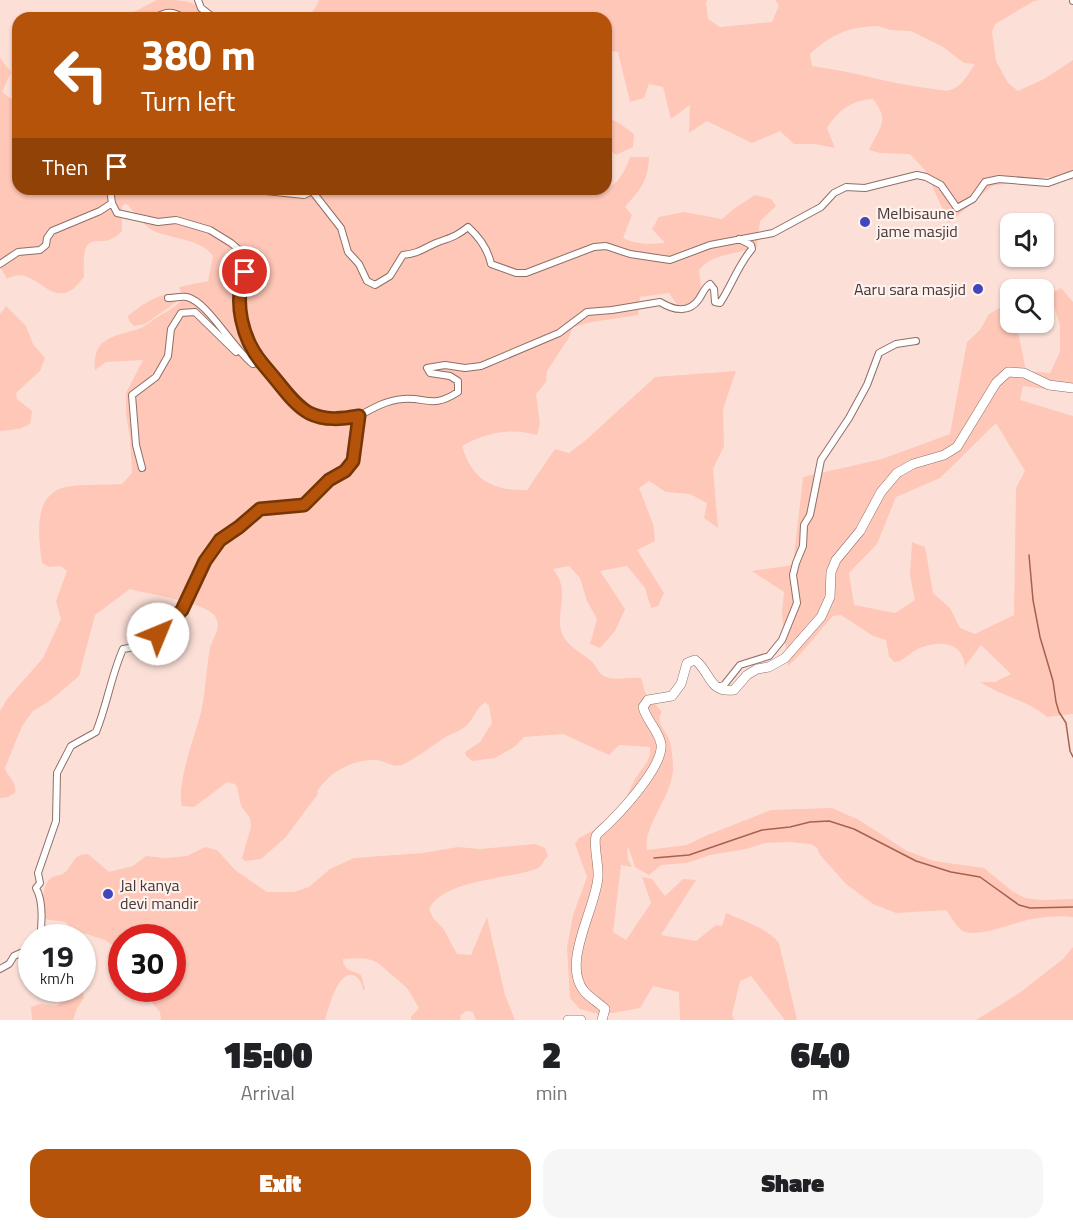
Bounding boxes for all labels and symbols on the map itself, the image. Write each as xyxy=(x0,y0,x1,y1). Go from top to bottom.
place label: Melbisaune jame masjid xyxy=(876,201,958,243)
marker: Melbisaune jame masjid xyxy=(858,215,872,229)
pin xyxy=(219,246,270,297)
place label: Aaru sara masjid xyxy=(854,277,966,301)
marker: Aaru sara masjid xyxy=(971,282,985,296)
position arrow xyxy=(126,602,190,666)
place label: Jal kanya devi mandir xyxy=(120,873,199,915)
marker: Jal kanya devi mandir xyxy=(101,887,115,901)
speed limit sign: 30 xyxy=(108,924,186,1002)

